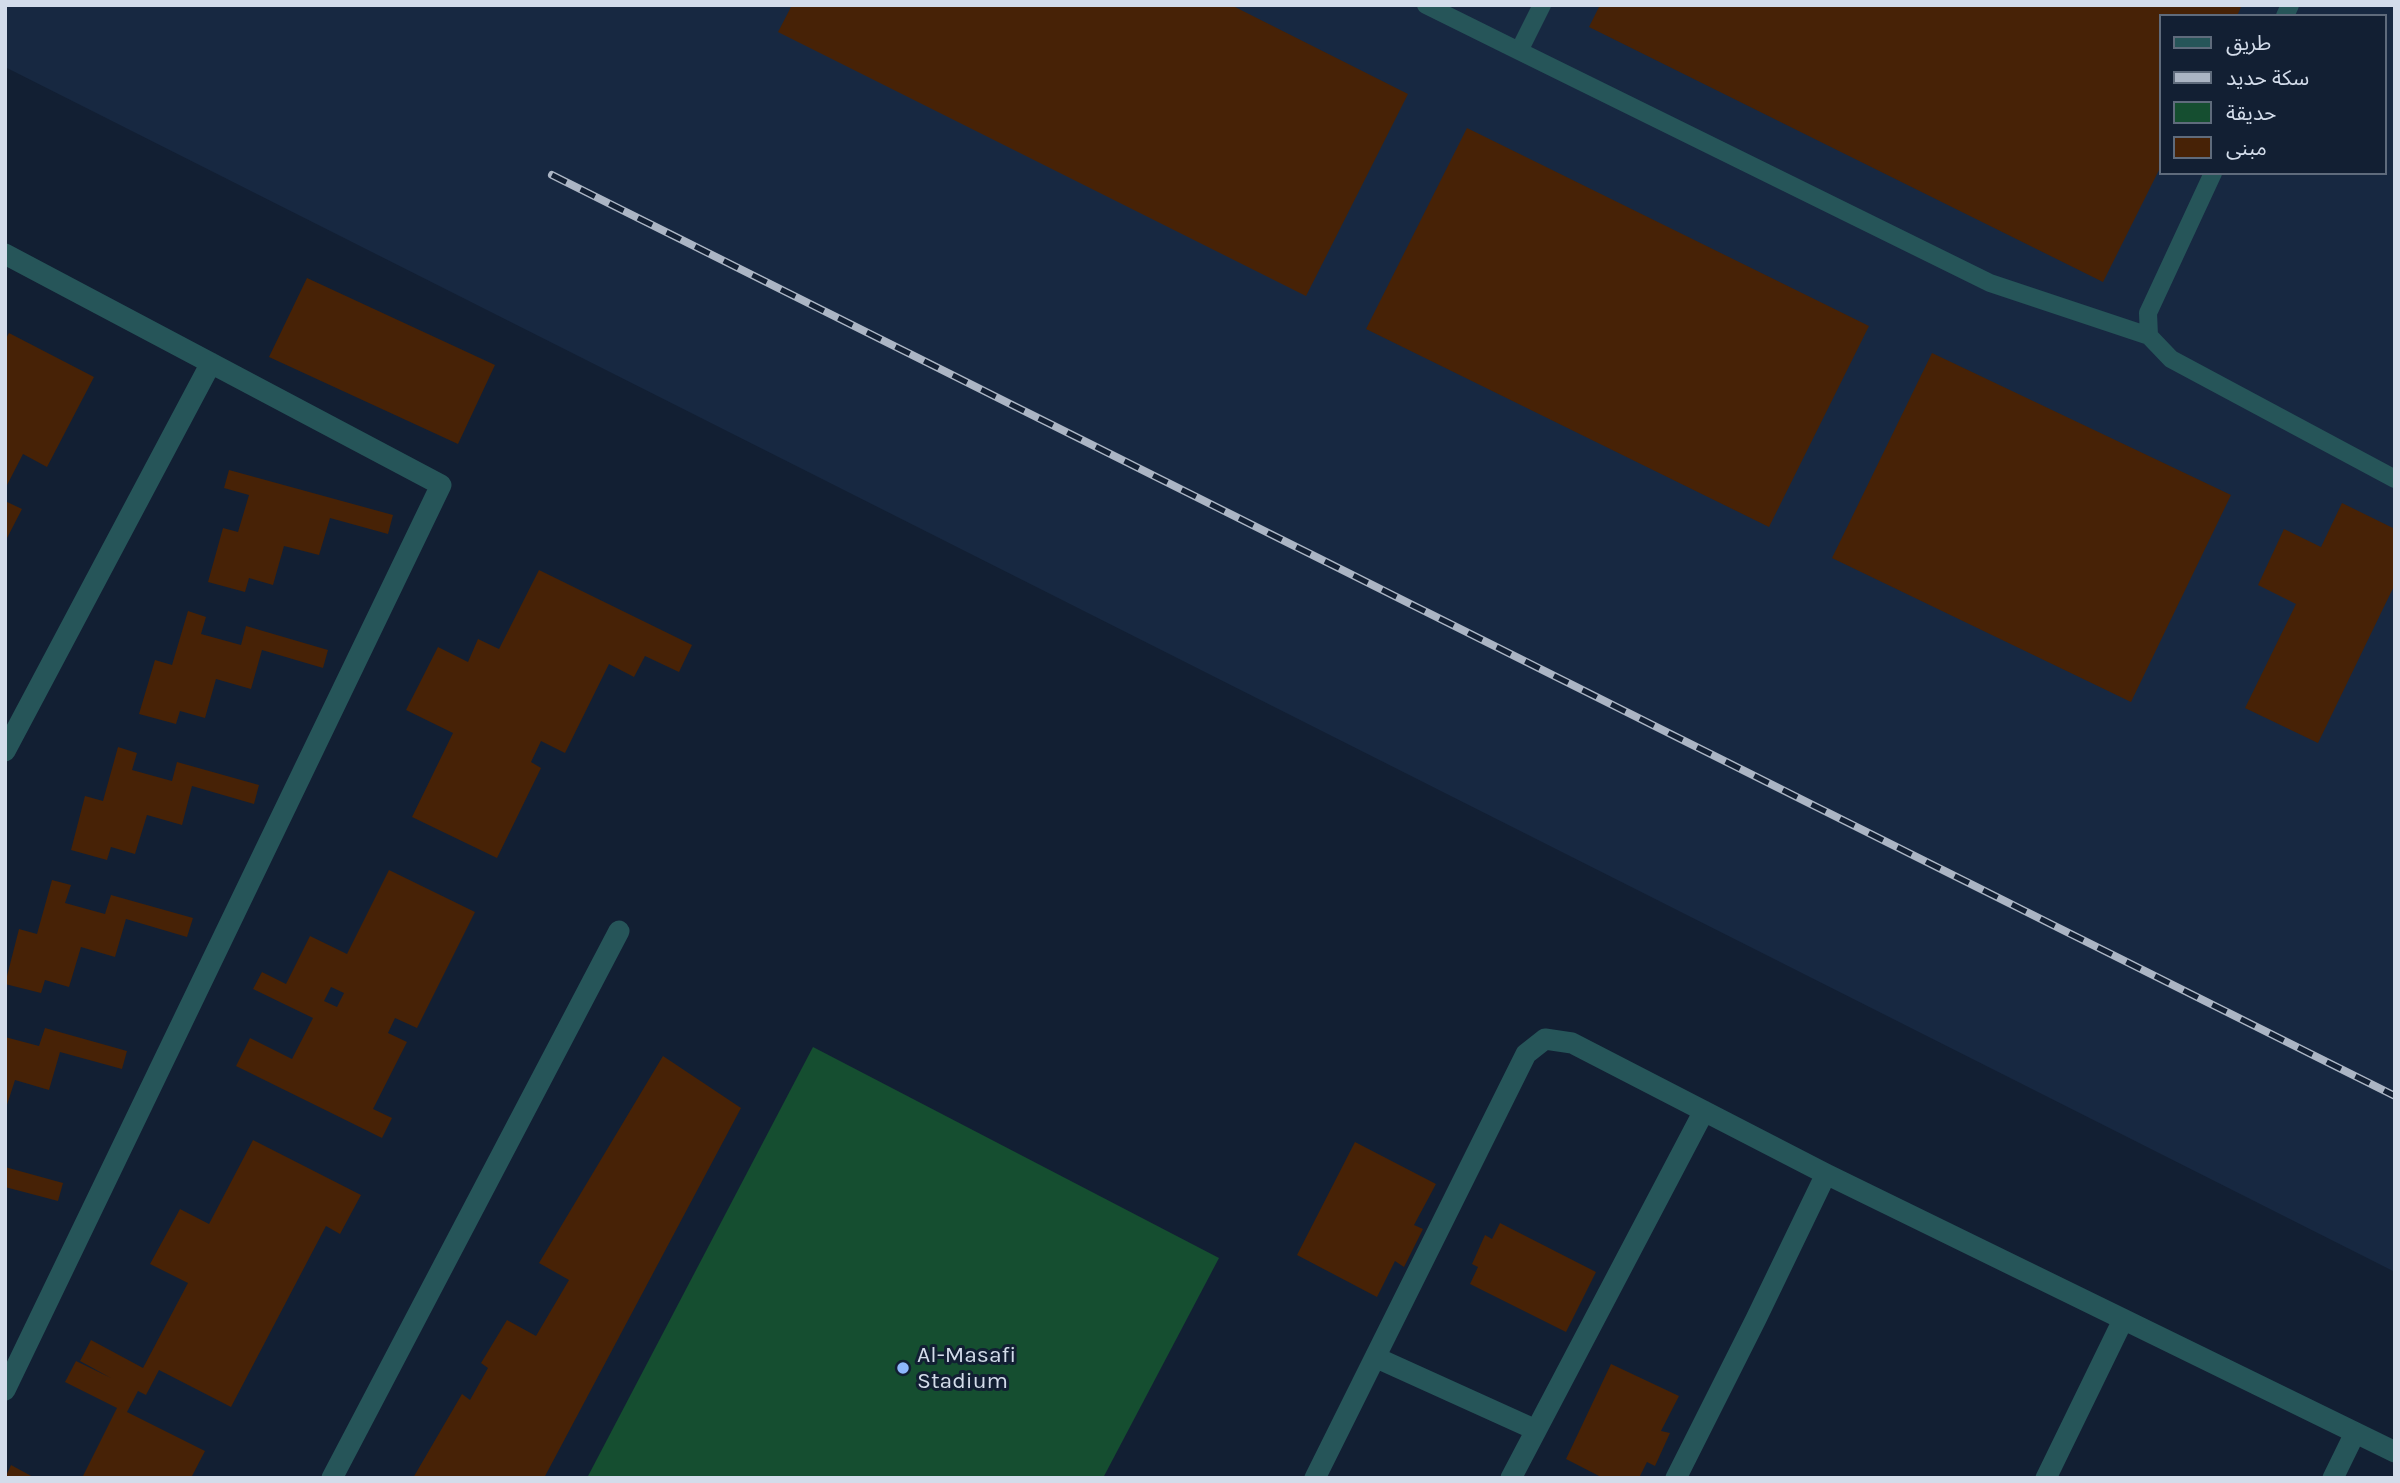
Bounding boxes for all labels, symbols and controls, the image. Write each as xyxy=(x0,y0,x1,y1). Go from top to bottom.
legend xyxy=(2158,14,2386,175)
text: طريق xyxy=(2226,31,2271,55)
text: سكة حديد xyxy=(2226,66,2309,90)
text: حديقة xyxy=(2226,101,2276,125)
text: مبنى xyxy=(2226,136,2267,160)
place label: Al-Masafi Stadium xyxy=(917,1341,1016,1395)
marker: Al-Masafi Stadium xyxy=(895,1360,911,1376)

